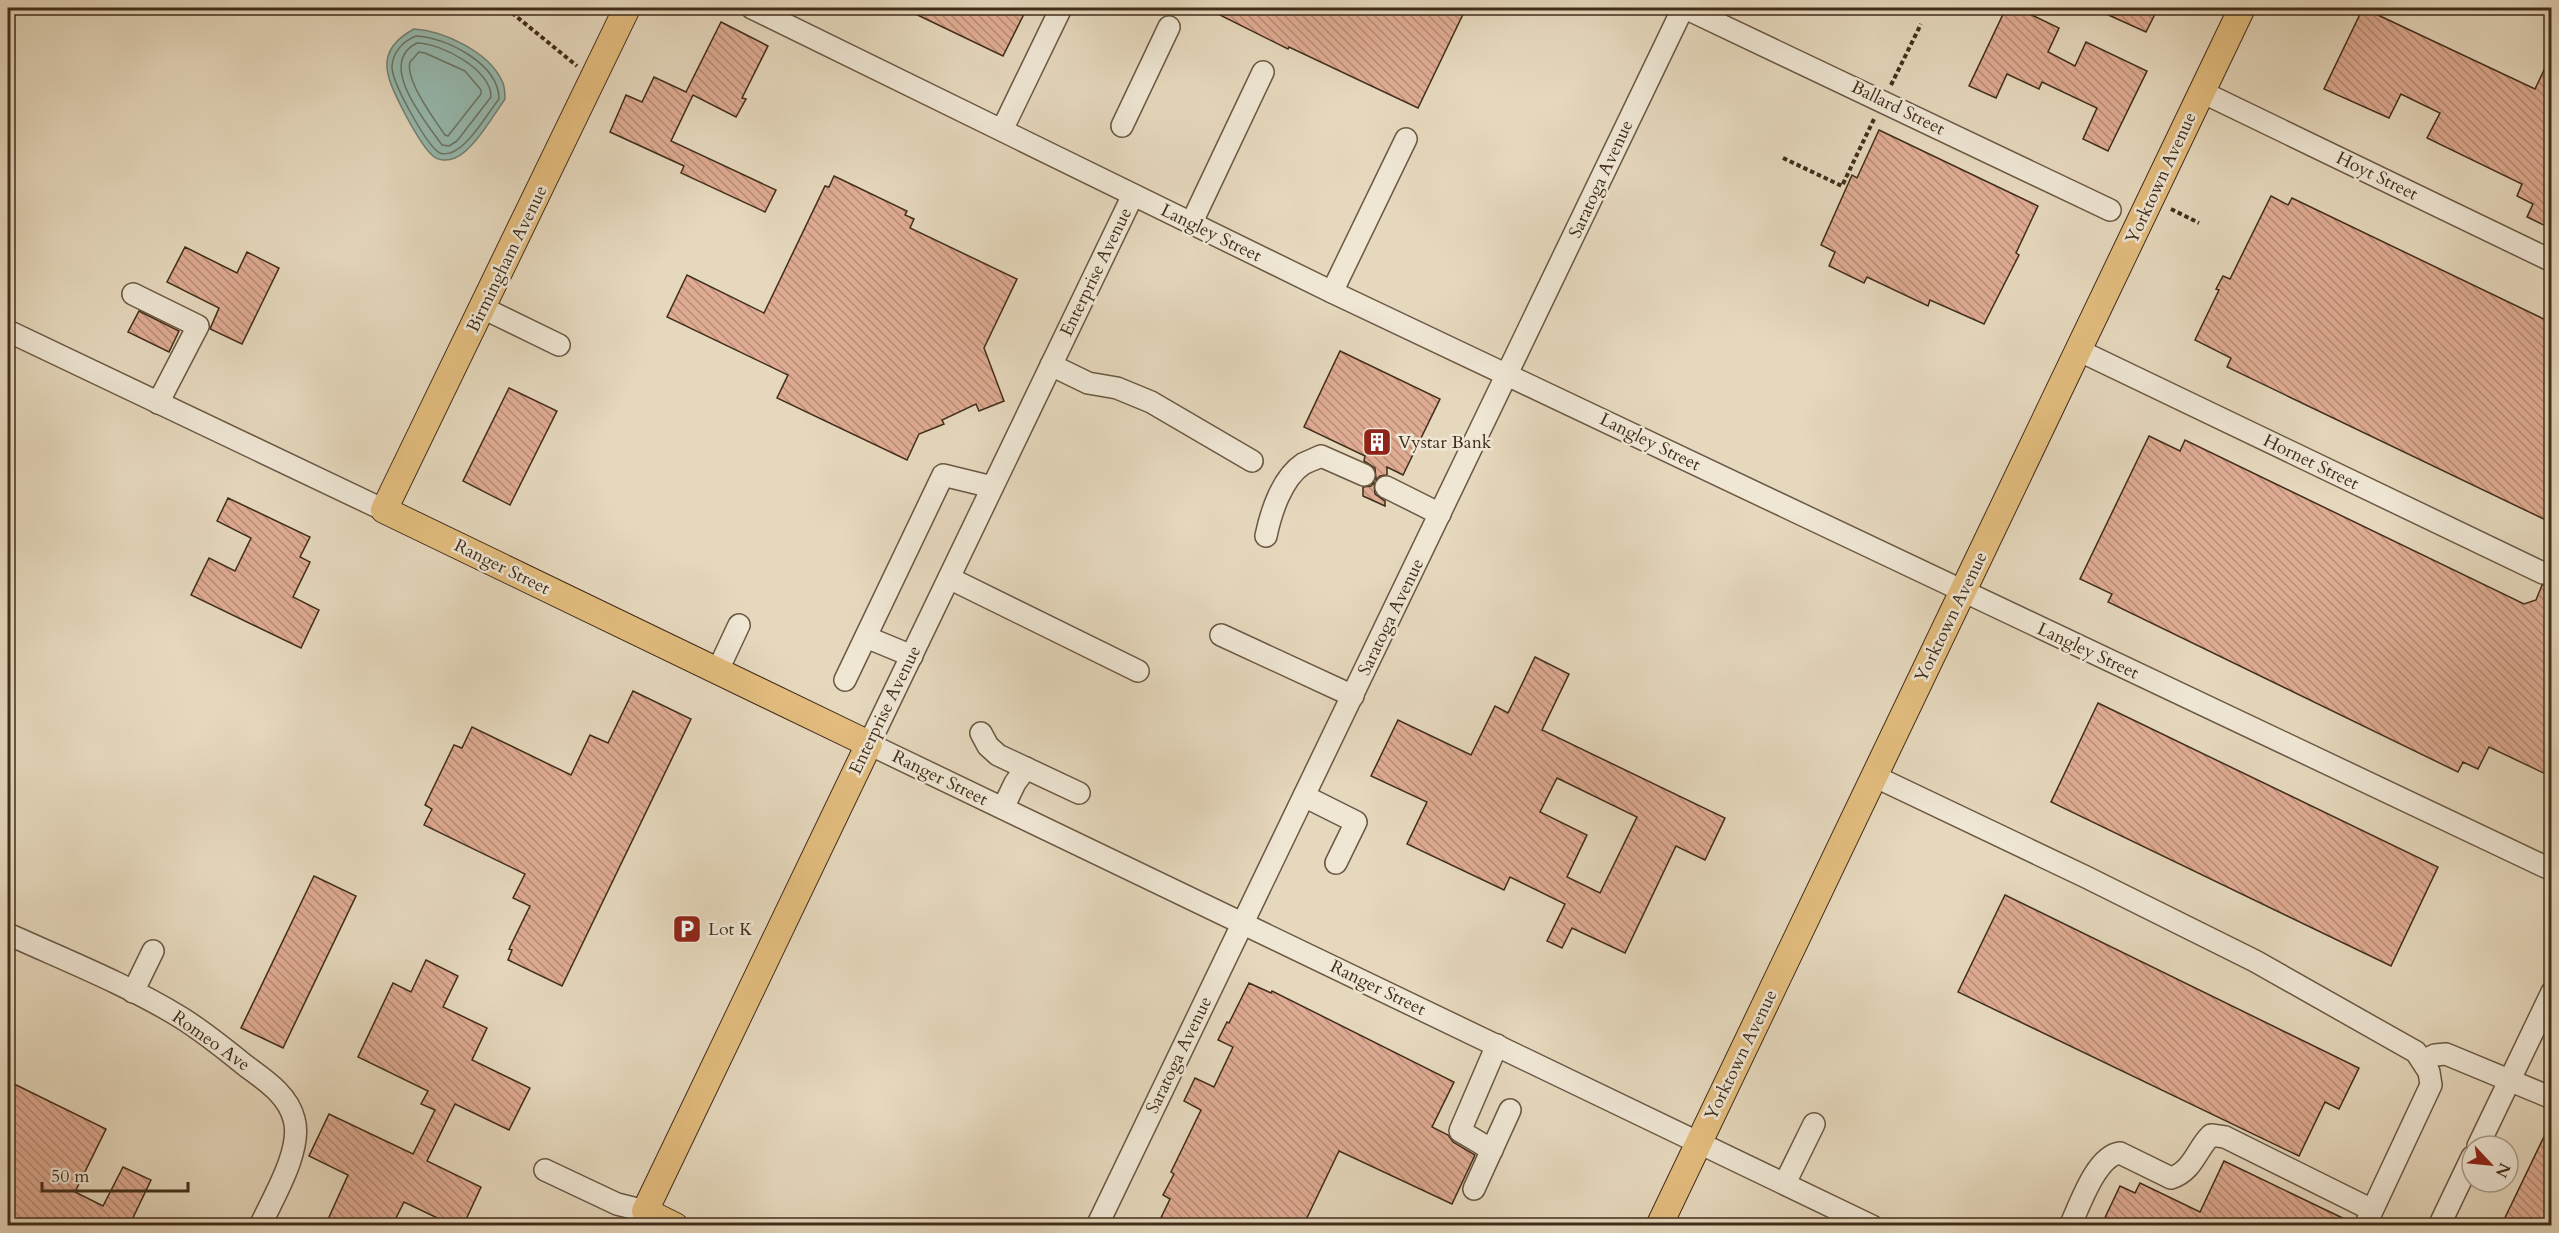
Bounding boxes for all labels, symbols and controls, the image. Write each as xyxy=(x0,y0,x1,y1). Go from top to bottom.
street label: Ballard Street xyxy=(1847,75,1949,142)
street label: Yorktown Avenue xyxy=(2120,108,2202,248)
street label: Saratoga Avenue xyxy=(1563,116,1639,242)
street label: Hoyt Street xyxy=(2332,145,2422,207)
street label: Birmingham Avenue xyxy=(461,181,553,337)
street label: Langley Street xyxy=(1156,198,1266,268)
street label: Enterprise Avenue xyxy=(1054,203,1138,341)
street label: Langley Street xyxy=(1595,407,1705,477)
building icon: Vystar Bank xyxy=(1361,426,1393,458)
street label: Hornet Street xyxy=(2259,428,2363,496)
place label: Vystar Bank xyxy=(1398,430,1492,455)
street label: Ranger Street xyxy=(450,533,554,601)
street label: Yorktown Avenue xyxy=(1909,547,1993,687)
street label: Saratoga Avenue xyxy=(1352,554,1430,680)
street label: Langley Street xyxy=(2033,617,2143,686)
street label: Enterprise Avenue xyxy=(843,641,927,779)
street label: Ranger Street xyxy=(888,744,992,812)
parking icon: Lot K xyxy=(671,913,703,945)
place label: Lot K xyxy=(708,917,753,942)
street label: Ranger Street xyxy=(1326,954,1430,1022)
street label: Yorktown Avenue xyxy=(1699,985,1783,1125)
street label: Saratoga Avenue xyxy=(1140,992,1218,1118)
street label: Romeo Ave xyxy=(167,1005,255,1077)
north arrow xyxy=(2460,1134,2520,1194)
scale bar xyxy=(42,1155,188,1193)
text: N xyxy=(2490,1159,2516,1181)
text: 50 m xyxy=(51,1164,90,1189)

